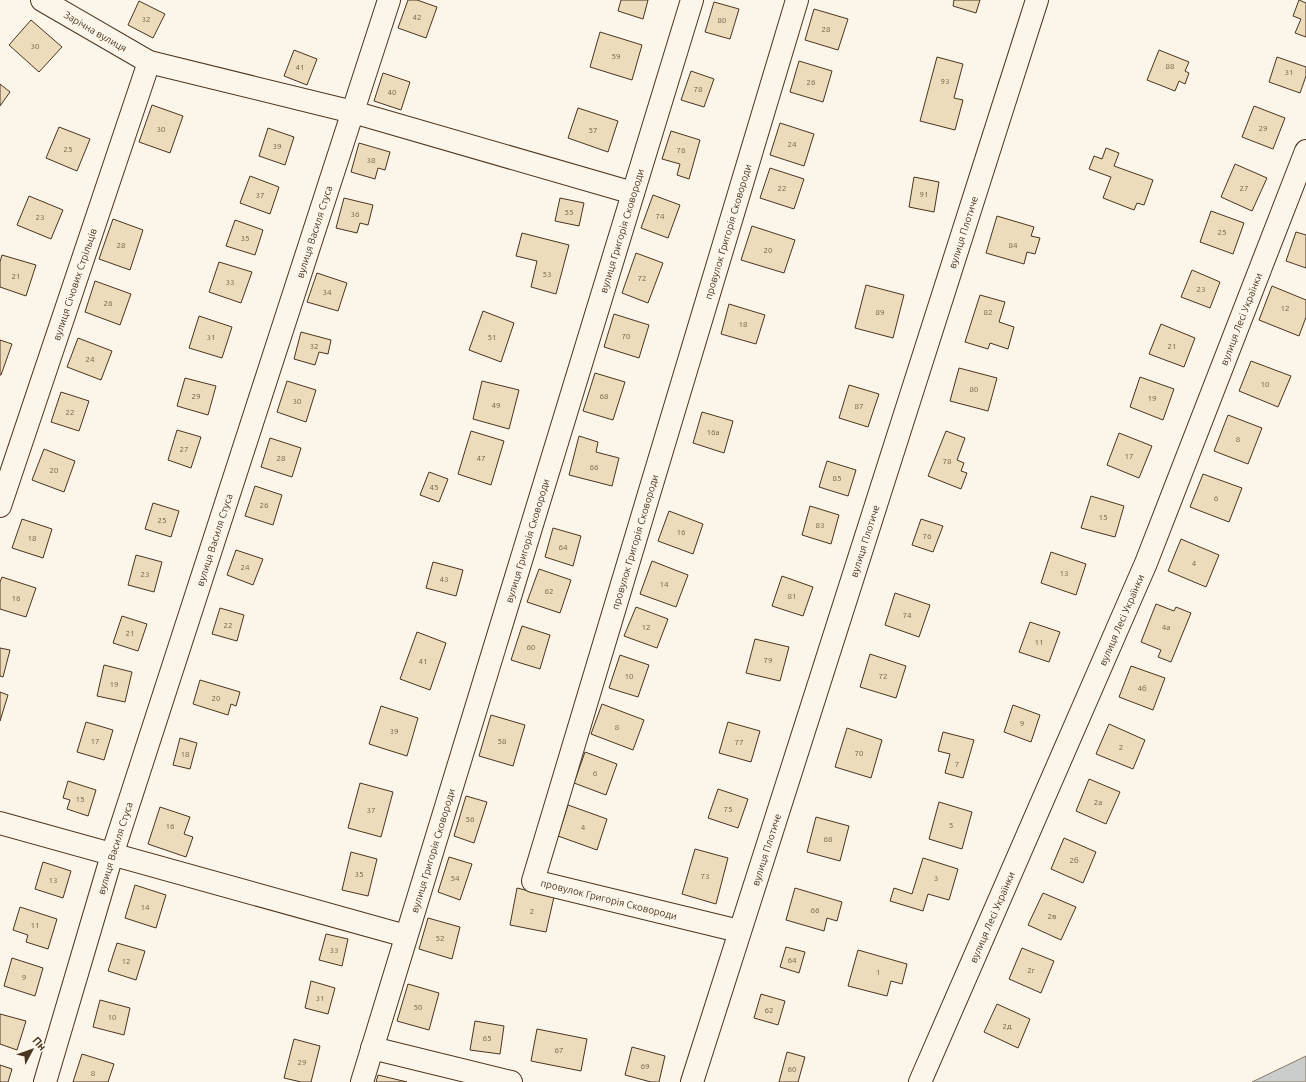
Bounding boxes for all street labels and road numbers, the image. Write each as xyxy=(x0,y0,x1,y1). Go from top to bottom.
street label: Зарічна вулиця xyxy=(62,9,129,54)
street label: провулок Григорія Сковороди xyxy=(703,163,754,301)
street label: вулиця Григорія Сковороди xyxy=(598,167,646,294)
street label: вулиця Василя Стуса xyxy=(294,184,335,279)
street label: вулиця Плотиче xyxy=(947,195,980,270)
street label: вулиця Січових Стрільців xyxy=(51,227,99,342)
street label: вулиця Лесі Українки xyxy=(1218,271,1264,367)
street label: провулок Григорія Сковороди xyxy=(610,473,661,611)
street label: вулиця Григорія Сковороди xyxy=(503,477,552,604)
street label: вулиця Василя Стуса xyxy=(195,492,235,587)
street label: вулиця Плотиче xyxy=(848,503,882,579)
street label: вулиця Лесі Українки xyxy=(1097,573,1146,667)
street label: вулиця Григорія Сковороди xyxy=(409,787,457,914)
street label: вулиця Василя Стуса xyxy=(96,801,135,896)
street label: вулиця Плотиче xyxy=(750,812,783,887)
street label: вулиця Лесі Українки xyxy=(968,870,1017,964)
street label: провулок Григорія Сковороди xyxy=(539,877,678,922)

